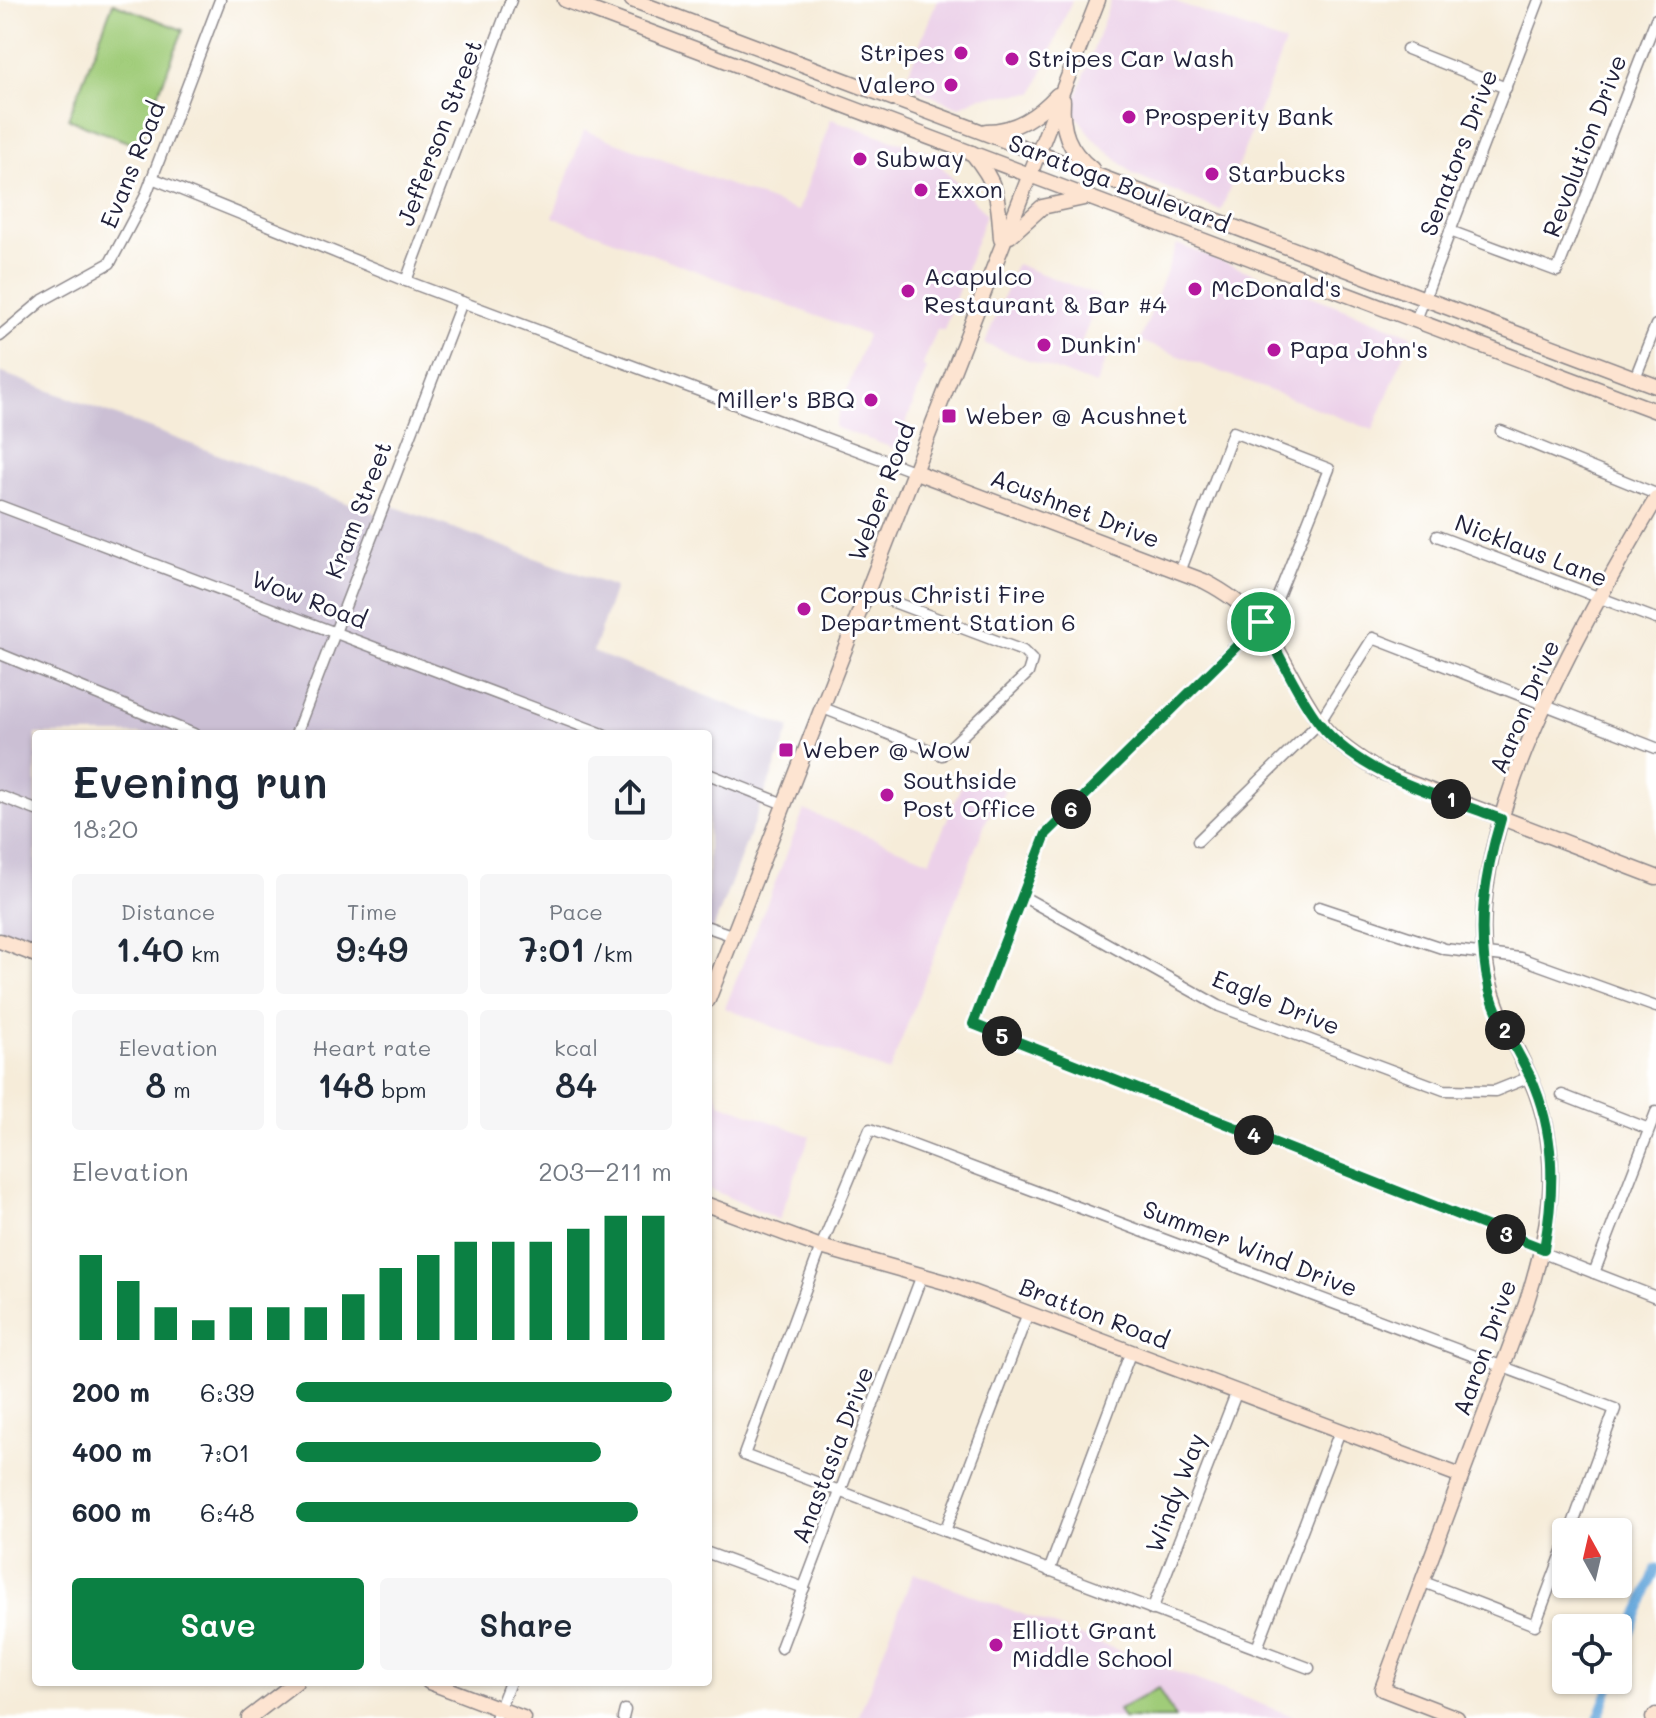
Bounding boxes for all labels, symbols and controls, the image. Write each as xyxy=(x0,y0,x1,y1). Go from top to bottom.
street label: Jefferson Street xyxy=(389,35,488,230)
place label: Stripes xyxy=(860,36,945,67)
place label: Stripes Car Wash xyxy=(1028,42,1234,73)
marker: Stripes xyxy=(952,44,970,62)
marker: Stripes Car Wash xyxy=(1003,50,1021,68)
street label: Revolution Drive xyxy=(1535,50,1633,241)
street label: Senators Drive xyxy=(1412,65,1504,240)
place label: Valero xyxy=(857,68,935,99)
marker: Valero xyxy=(942,76,960,94)
street label: Evans Road xyxy=(92,97,171,232)
place label: Prosperity Bank xyxy=(1145,100,1333,131)
marker: Prosperity Bank xyxy=(1120,108,1138,126)
street label: Saratoga Boulevard xyxy=(1004,126,1235,239)
place label: Subway xyxy=(876,142,964,173)
marker: Subway xyxy=(851,150,869,168)
place label: Starbucks xyxy=(1228,157,1346,188)
marker: Starbucks xyxy=(1203,165,1221,183)
place label: Exxon xyxy=(937,173,1003,204)
marker: Exxon xyxy=(912,181,930,199)
place label: Acapulco Restaurant & Bar #4 xyxy=(924,260,1167,319)
place label: McDonald's xyxy=(1211,272,1341,303)
marker: McDonald's xyxy=(1186,280,1204,298)
marker: Acapulco Restaurant & Bar #4 xyxy=(899,282,917,300)
place label: Dunkin' xyxy=(1060,328,1142,359)
place label: Papa John's xyxy=(1290,333,1428,364)
marker: Dunkin' xyxy=(1035,336,1053,354)
marker: Papa John's xyxy=(1265,341,1283,359)
place label: Miller's BBQ xyxy=(716,383,855,414)
marker: Miller's BBQ xyxy=(862,391,880,409)
place label: Weber @ Acushnet xyxy=(965,399,1188,430)
marker: Weber @ Acushnet xyxy=(940,407,958,425)
street label: Weber Road xyxy=(840,418,921,565)
street label: Kram Street xyxy=(317,436,398,583)
street label: Acushnet Drive xyxy=(986,461,1165,554)
street label: Nicklaus Lane xyxy=(1451,506,1612,593)
street label: Wow Road xyxy=(247,562,372,635)
place label: Corpus Christi Fire Department Station 6 xyxy=(820,578,1076,637)
pin xyxy=(1227,588,1295,656)
marker: Corpus Christi Fire Department Station 6 xyxy=(795,600,813,618)
icon: arrive xyxy=(1239,600,1283,644)
street label: Aaron Drive xyxy=(1482,635,1566,778)
place label: Weber @ Wow xyxy=(802,733,971,764)
marker: Weber @ Wow xyxy=(777,741,795,759)
text: Evening run xyxy=(72,752,327,809)
button: share xyxy=(588,756,672,840)
place label: Southside Post Office xyxy=(903,764,1036,823)
pin: 1 xyxy=(1431,779,1471,819)
text: 1 xyxy=(1446,784,1456,813)
marker: Southside Post Office xyxy=(878,786,896,804)
pin: 6 xyxy=(1051,789,1091,829)
text: 6 xyxy=(1064,794,1078,823)
text: 18:20 xyxy=(72,811,138,845)
text: Distance xyxy=(121,897,215,926)
text: Time xyxy=(347,897,397,926)
text: Pace xyxy=(549,897,603,926)
text: 1.40 xyxy=(116,926,184,971)
text: 9:49 xyxy=(336,926,408,971)
text: 7:01 xyxy=(519,926,585,971)
text: km xyxy=(184,939,220,968)
text: /km xyxy=(585,939,633,968)
street label: Eagle Drive xyxy=(1208,962,1345,1041)
pin: 2 xyxy=(1485,1010,1525,1050)
text: 2 xyxy=(1499,1015,1511,1044)
pin: 5 xyxy=(982,1016,1022,1056)
text: 5 xyxy=(996,1021,1008,1050)
text: Elevation xyxy=(119,1033,217,1062)
text: Heart rate xyxy=(313,1033,431,1062)
text: kcal xyxy=(554,1033,598,1062)
text: 8 xyxy=(145,1062,166,1107)
text: 148 xyxy=(317,1062,374,1107)
text: 84 xyxy=(555,1062,597,1107)
text: m xyxy=(166,1075,191,1104)
text: bpm xyxy=(374,1075,427,1104)
pin: 4 xyxy=(1234,1115,1274,1155)
text: 4 xyxy=(1247,1120,1261,1149)
text: Elevation xyxy=(72,1154,189,1188)
text: 203–211 m xyxy=(538,1154,672,1188)
street label: Summer Wind Drive xyxy=(1139,1192,1362,1303)
pin: 3 xyxy=(1486,1214,1526,1254)
text: 3 xyxy=(1499,1219,1513,1248)
street label: Bratton Road xyxy=(1015,1270,1174,1355)
street label: Aaron Drive xyxy=(1445,1275,1522,1420)
street label: Anastasia Drive xyxy=(784,1362,880,1547)
text: 200 m xyxy=(72,1375,150,1409)
text: 6:39 xyxy=(200,1375,254,1409)
street label: Windy Way xyxy=(1138,1428,1212,1557)
text: 400 m xyxy=(72,1435,152,1469)
text: 7:01 xyxy=(200,1435,250,1469)
text: 600 m xyxy=(72,1495,151,1529)
text: 6:48 xyxy=(200,1495,255,1529)
north arrow xyxy=(1552,1518,1632,1598)
map controls xyxy=(1552,1518,1632,1694)
button: Save xyxy=(72,1578,364,1670)
button: Share xyxy=(380,1578,672,1670)
place label: Elliott Grant Middle School xyxy=(1012,1614,1173,1673)
button: locate xyxy=(1552,1614,1632,1694)
marker: Elliott Grant Middle School xyxy=(987,1636,1005,1654)

